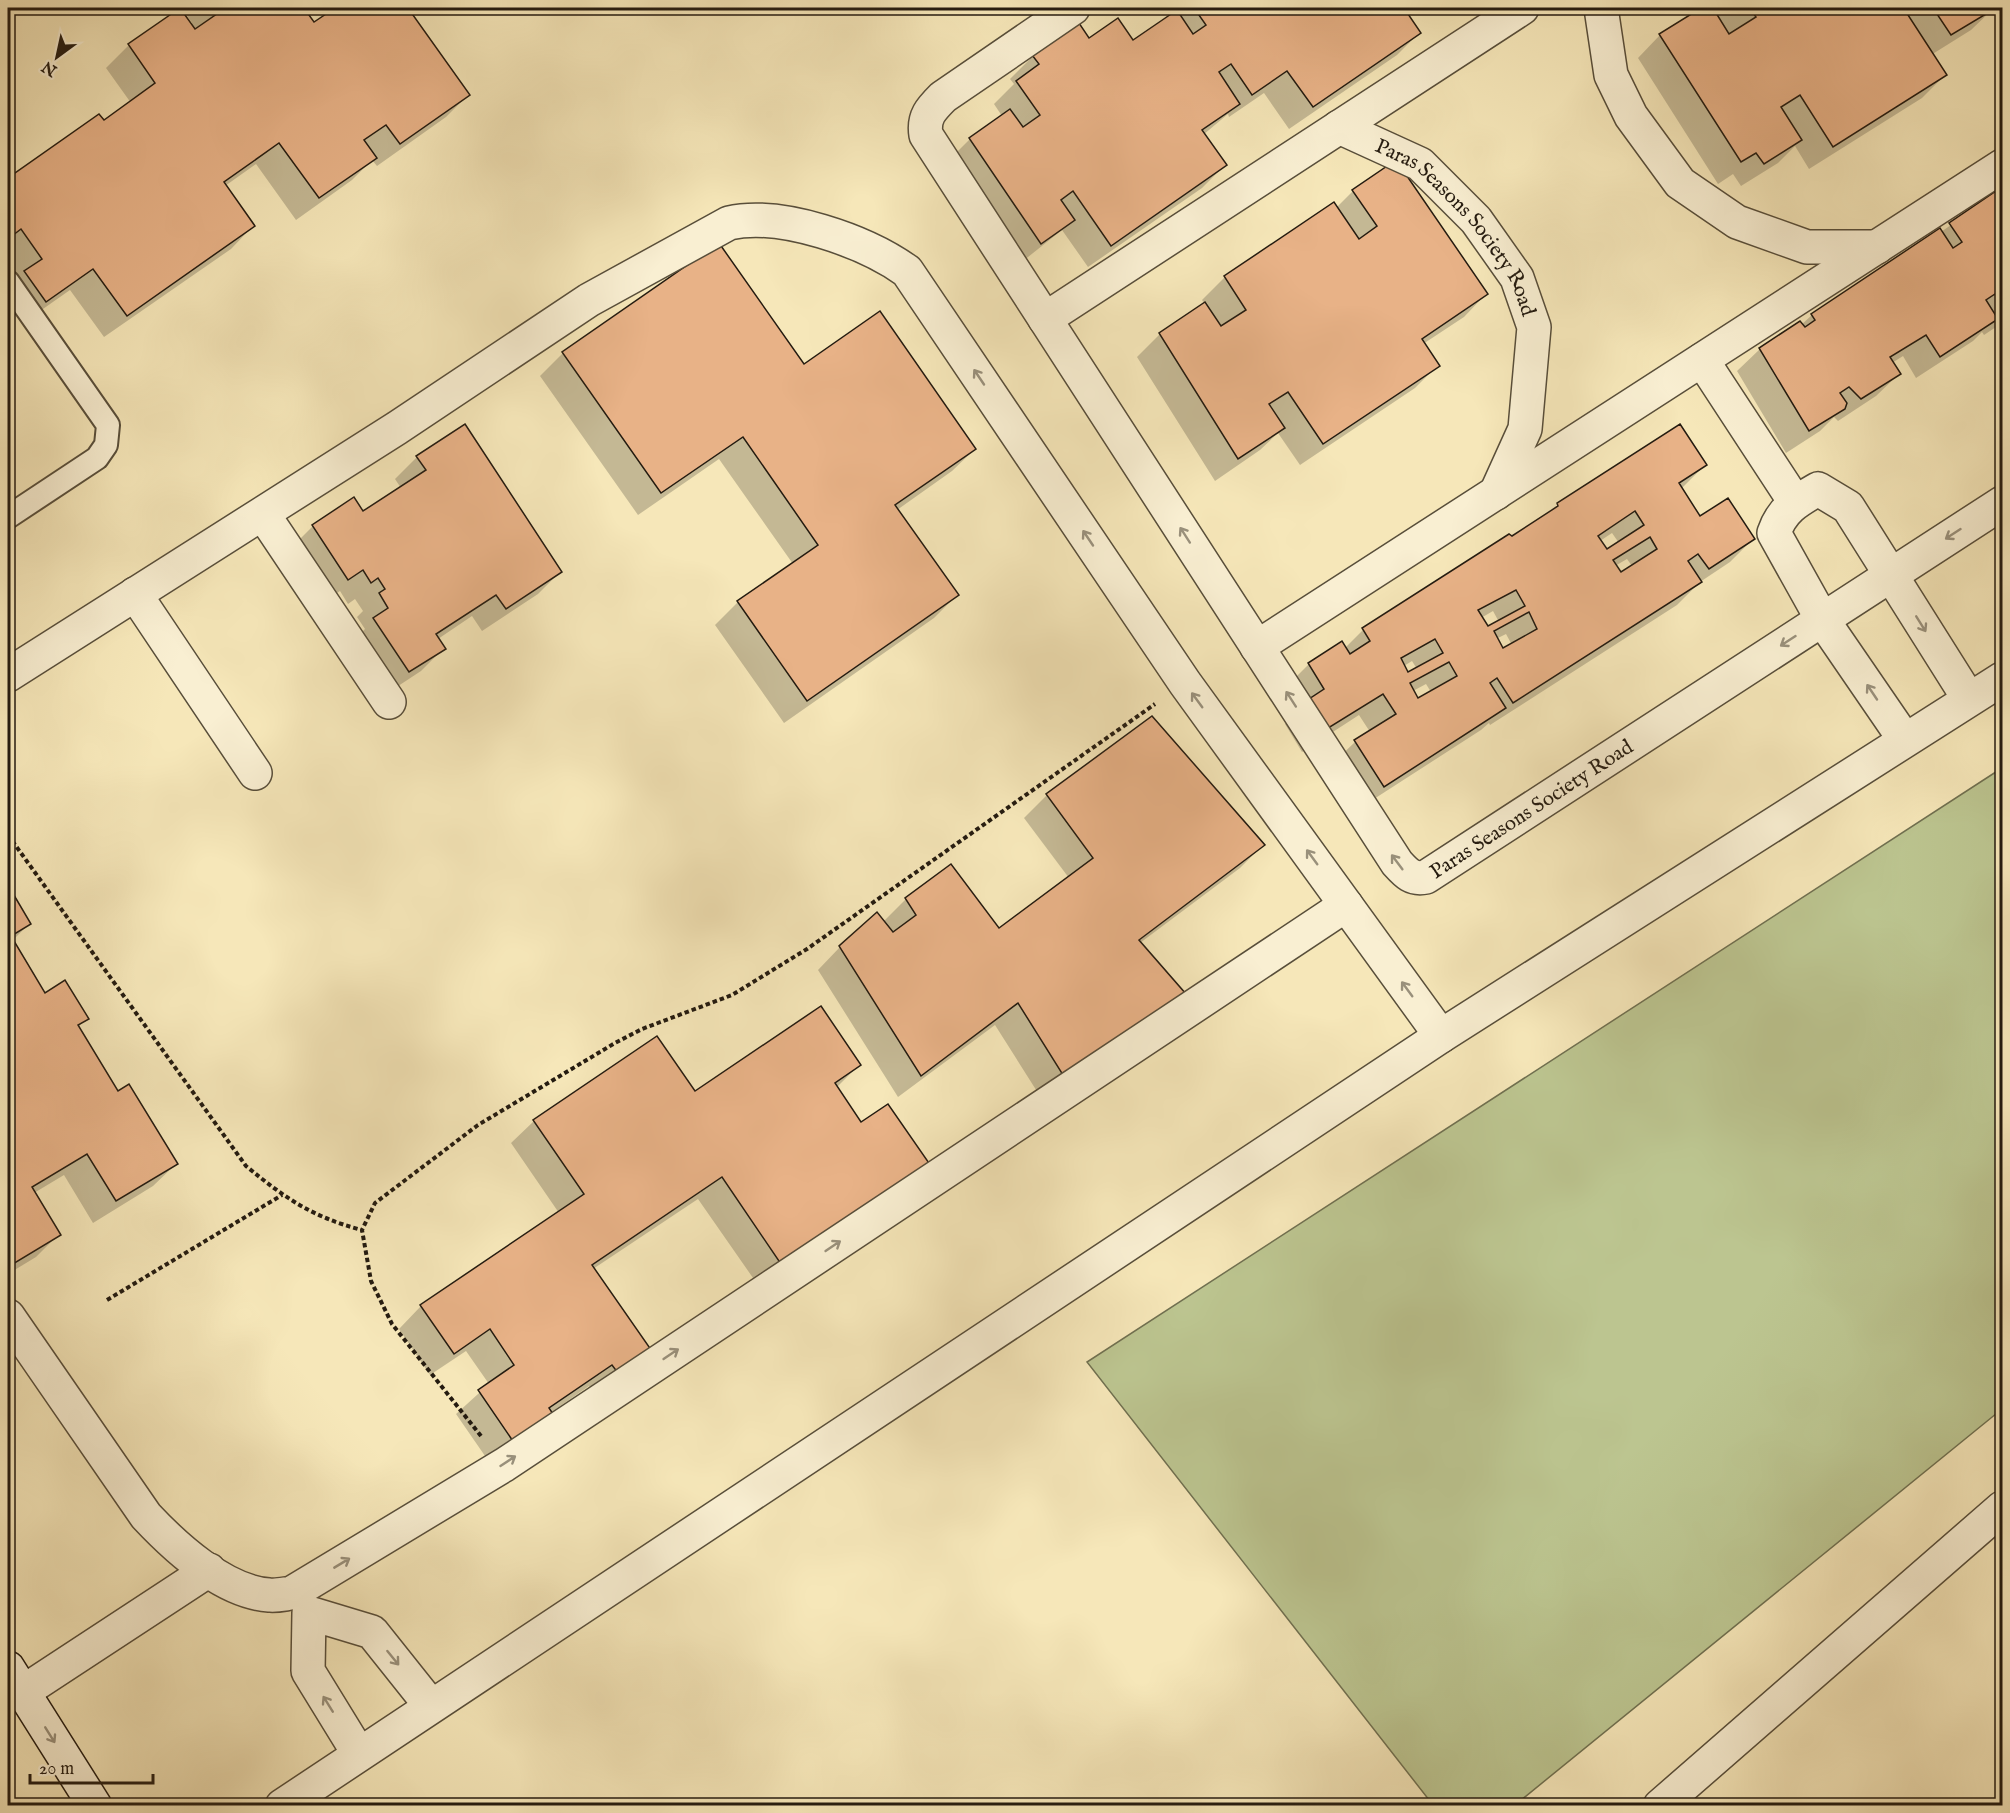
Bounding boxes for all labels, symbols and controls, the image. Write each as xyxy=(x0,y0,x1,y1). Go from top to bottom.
north arrow xyxy=(27,27,87,87)
text: N xyxy=(39,56,62,81)
street label: Paras Seasons Society Road xyxy=(1370,133,1541,321)
one-way arrow xyxy=(973,369,985,385)
one-way arrow xyxy=(1178,527,1190,544)
one-way arrow xyxy=(1945,529,1962,541)
one-way arrow xyxy=(1082,531,1094,547)
one-way arrow xyxy=(1915,615,1927,632)
one-way arrow xyxy=(1780,636,1797,648)
one-way arrow xyxy=(1866,684,1878,700)
one-way arrow xyxy=(1284,690,1297,707)
one-way arrow xyxy=(1191,692,1203,708)
street label: Paras Seasons Society Road xyxy=(1425,734,1639,886)
one-way arrow xyxy=(1306,850,1318,866)
one-way arrow xyxy=(1391,854,1404,870)
one-way arrow xyxy=(1401,981,1413,997)
one-way arrow xyxy=(825,1239,842,1252)
one-way arrow xyxy=(662,1347,679,1359)
one-way arrow xyxy=(500,1455,517,1468)
one-way arrow xyxy=(333,1556,350,1568)
one-way arrow xyxy=(386,1650,399,1666)
one-way arrow xyxy=(322,1696,334,1713)
one-way arrow xyxy=(44,1726,56,1743)
scale bar xyxy=(30,1747,153,1785)
text: 20 m xyxy=(39,1758,74,1781)

